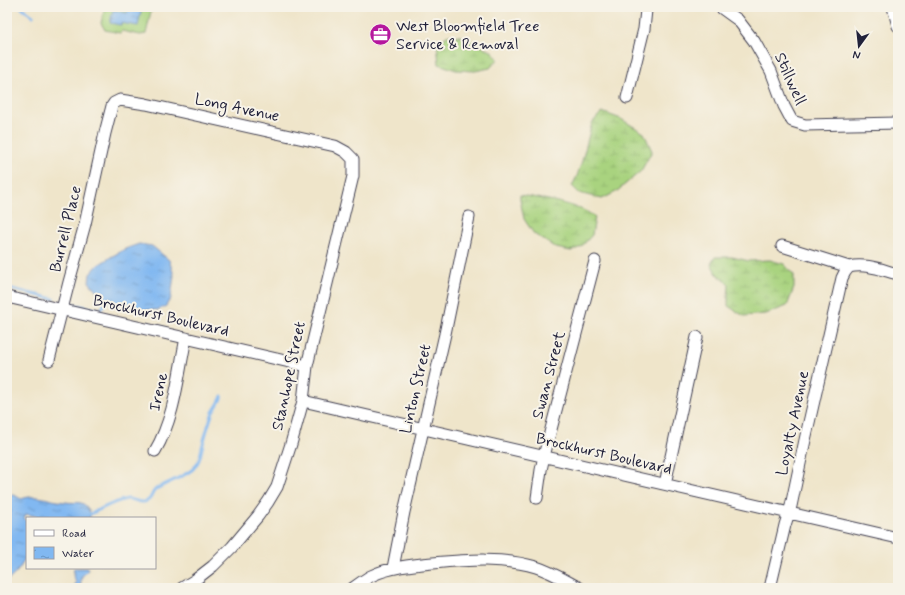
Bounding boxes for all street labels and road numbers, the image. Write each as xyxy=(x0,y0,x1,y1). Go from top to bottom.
street label: Stillwell xyxy=(769,49,811,109)
street label: Long Avenue xyxy=(193,89,281,128)
street label: Burrell Place xyxy=(45,183,87,275)
street label: Brockhurst Boulevard xyxy=(91,290,231,342)
street label: Stanhope Street xyxy=(267,319,311,432)
street label: Swan Street xyxy=(527,328,571,421)
street label: Linton Street xyxy=(395,342,437,436)
street label: Loyalty Avenue xyxy=(772,368,814,477)
street label: Irene xyxy=(145,370,173,413)
street label: Brockhurst Boulevard xyxy=(534,428,674,480)

